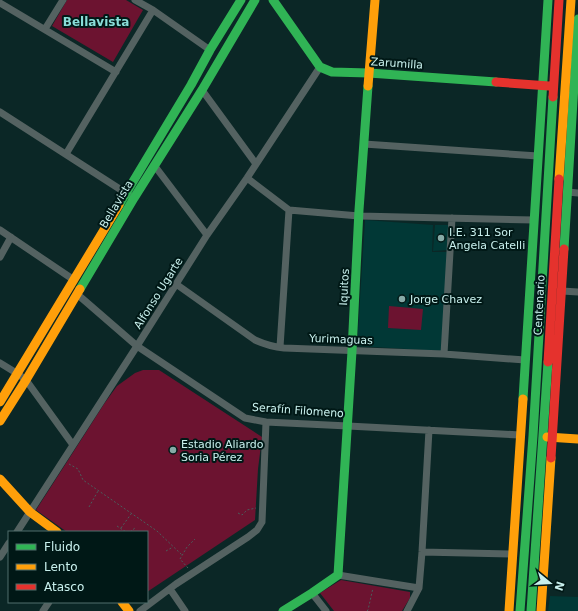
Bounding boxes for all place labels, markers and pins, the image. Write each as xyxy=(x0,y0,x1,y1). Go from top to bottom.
place label: I.E. 311 Sor Angela Catelli xyxy=(449,226,525,252)
marker: I.E. 311 Sor Angela Catelli xyxy=(436,233,446,243)
place label: Jorge Chavez xyxy=(409,293,482,306)
marker: Jorge Chavez xyxy=(397,294,407,304)
place label: Estadio Aliardo Soria Pérez xyxy=(181,438,264,464)
marker: Estadio Aliardo Soria Pérez xyxy=(168,445,178,455)

